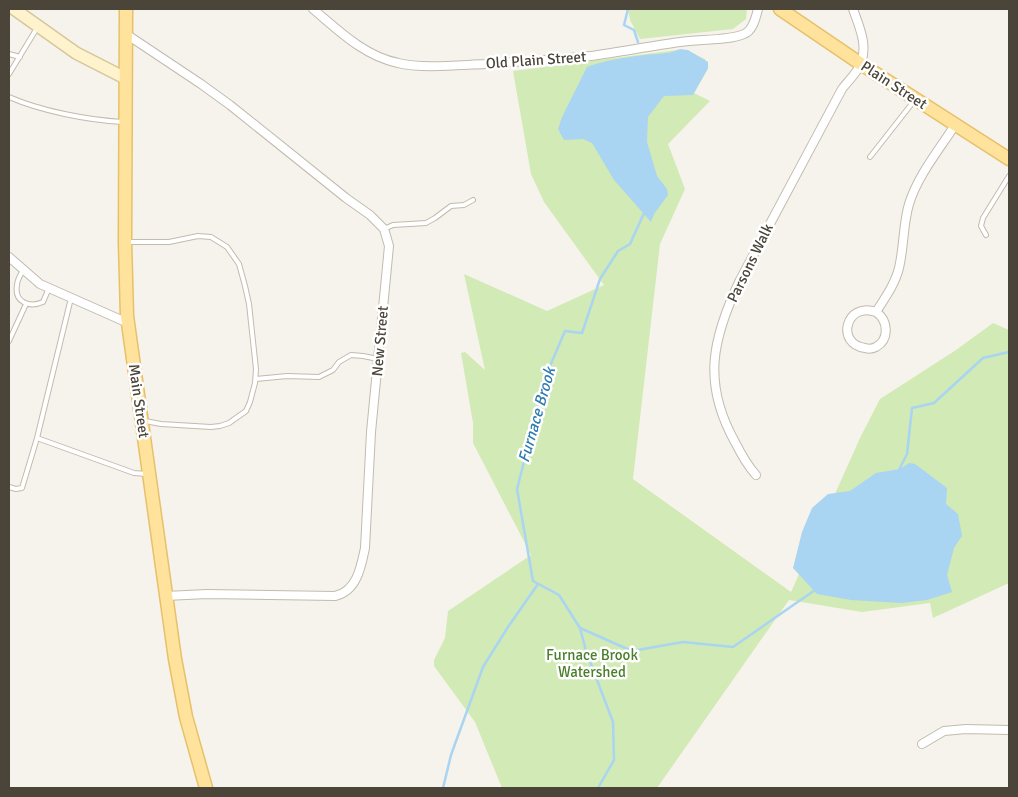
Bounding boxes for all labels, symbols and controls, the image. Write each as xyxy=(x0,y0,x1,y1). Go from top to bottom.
street label: Old Plain Street xyxy=(485,48,587,72)
street label: Plain Street xyxy=(858,57,930,113)
street label: Parsons Walk xyxy=(723,220,777,305)
street label: New Street xyxy=(368,305,392,377)
street label: Main Street xyxy=(125,363,153,439)
water label: Furnace Brook xyxy=(514,363,561,465)
park label: Furnace Brook Watershed xyxy=(546,646,638,681)

